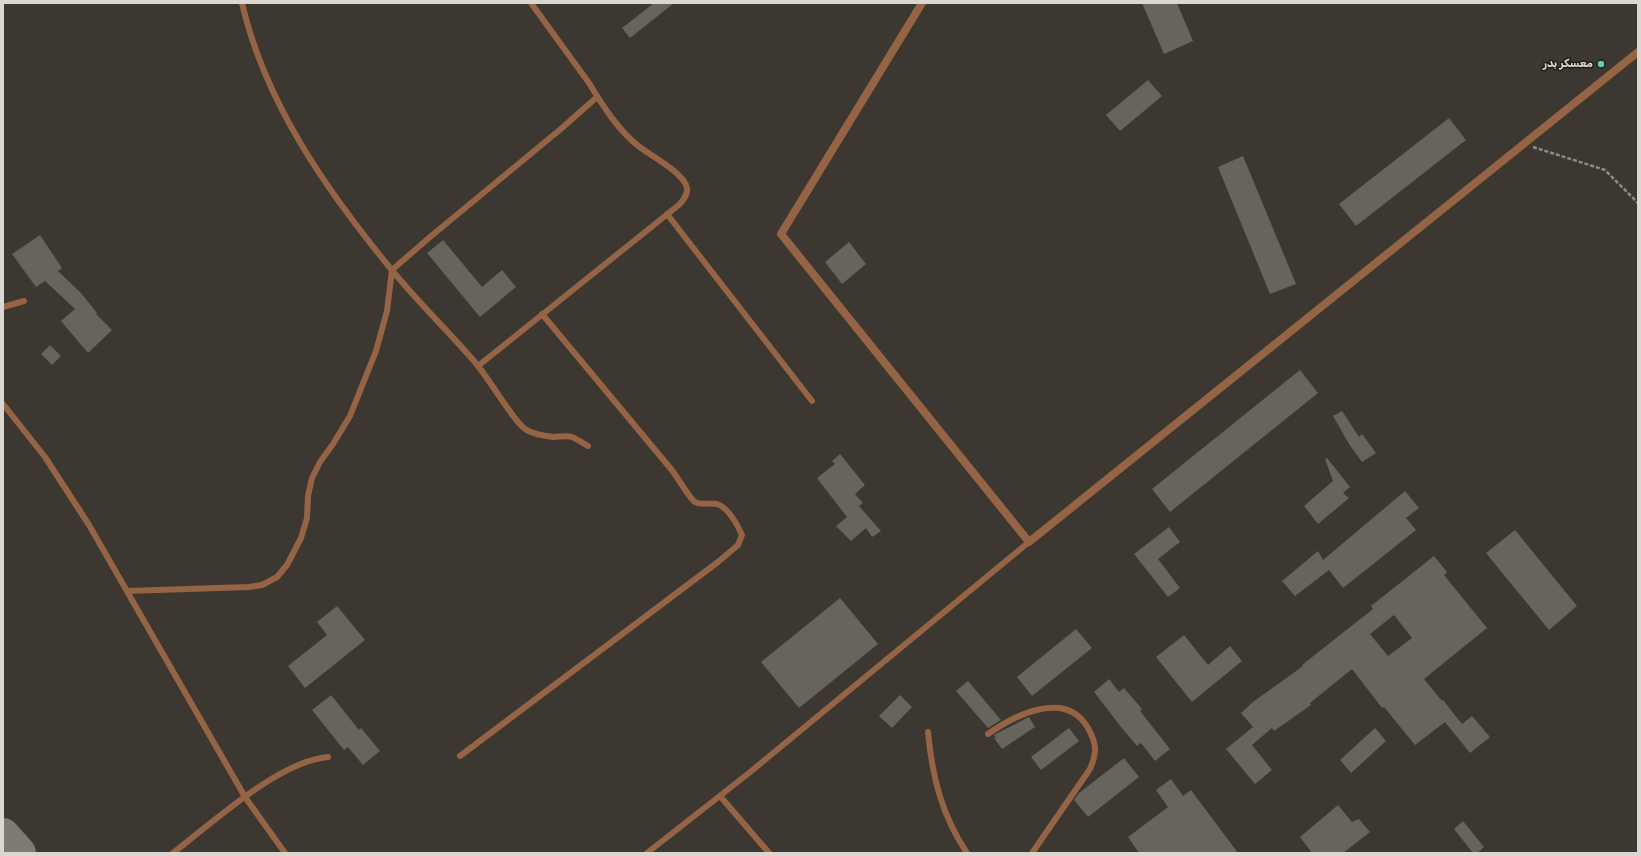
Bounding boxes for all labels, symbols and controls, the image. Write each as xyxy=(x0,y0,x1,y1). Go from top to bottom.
place label: معسكر بدر xyxy=(1543,57,1593,71)
marker: معسكر بدر xyxy=(1596,59,1606,69)

